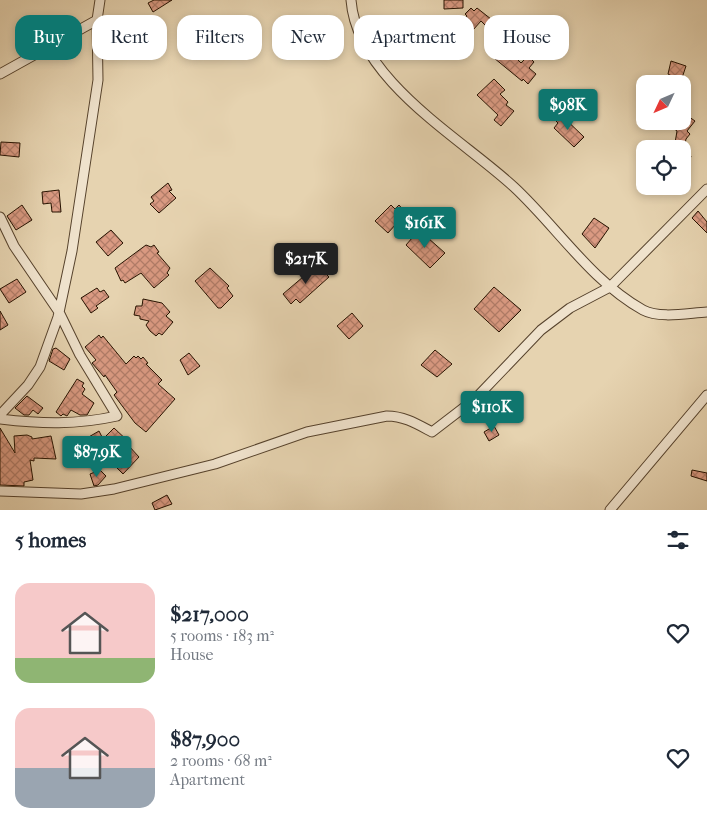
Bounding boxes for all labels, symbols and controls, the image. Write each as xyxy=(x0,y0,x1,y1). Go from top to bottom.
chip: Buy xyxy=(15,15,82,60)
chip: Rent xyxy=(92,15,167,60)
chip: Filters xyxy=(177,15,262,60)
chip: New xyxy=(272,15,344,60)
chip: Apartment xyxy=(354,15,474,60)
chip: House xyxy=(484,15,569,60)
north arrow xyxy=(636,75,691,130)
map controls xyxy=(636,75,691,195)
pin: $98K xyxy=(538,88,598,131)
text: $98K xyxy=(550,95,586,114)
button: locate xyxy=(636,140,691,195)
pin: $161K xyxy=(390,206,460,249)
text: $161K xyxy=(405,213,445,232)
pin: $217K xyxy=(271,242,341,285)
text: $217K xyxy=(285,249,327,268)
pin: $110K xyxy=(457,390,527,433)
text: $110K xyxy=(472,397,512,416)
pin: $87.9K xyxy=(56,436,138,478)
text: $87.9K xyxy=(73,442,121,461)
icon: filters xyxy=(664,526,692,554)
text: 5 homes xyxy=(15,528,86,552)
text: $217,000 xyxy=(170,602,249,626)
icon: home xyxy=(55,603,115,663)
icon: heart xyxy=(664,619,692,647)
text: 5 rooms · 183 m² xyxy=(170,626,274,645)
text: House xyxy=(170,645,213,664)
text: $87,900 xyxy=(170,727,240,751)
icon: home xyxy=(55,728,115,788)
icon: heart xyxy=(664,744,692,772)
text: 2 rooms · 68 m² xyxy=(170,751,272,770)
text: Apartment xyxy=(170,770,245,789)

